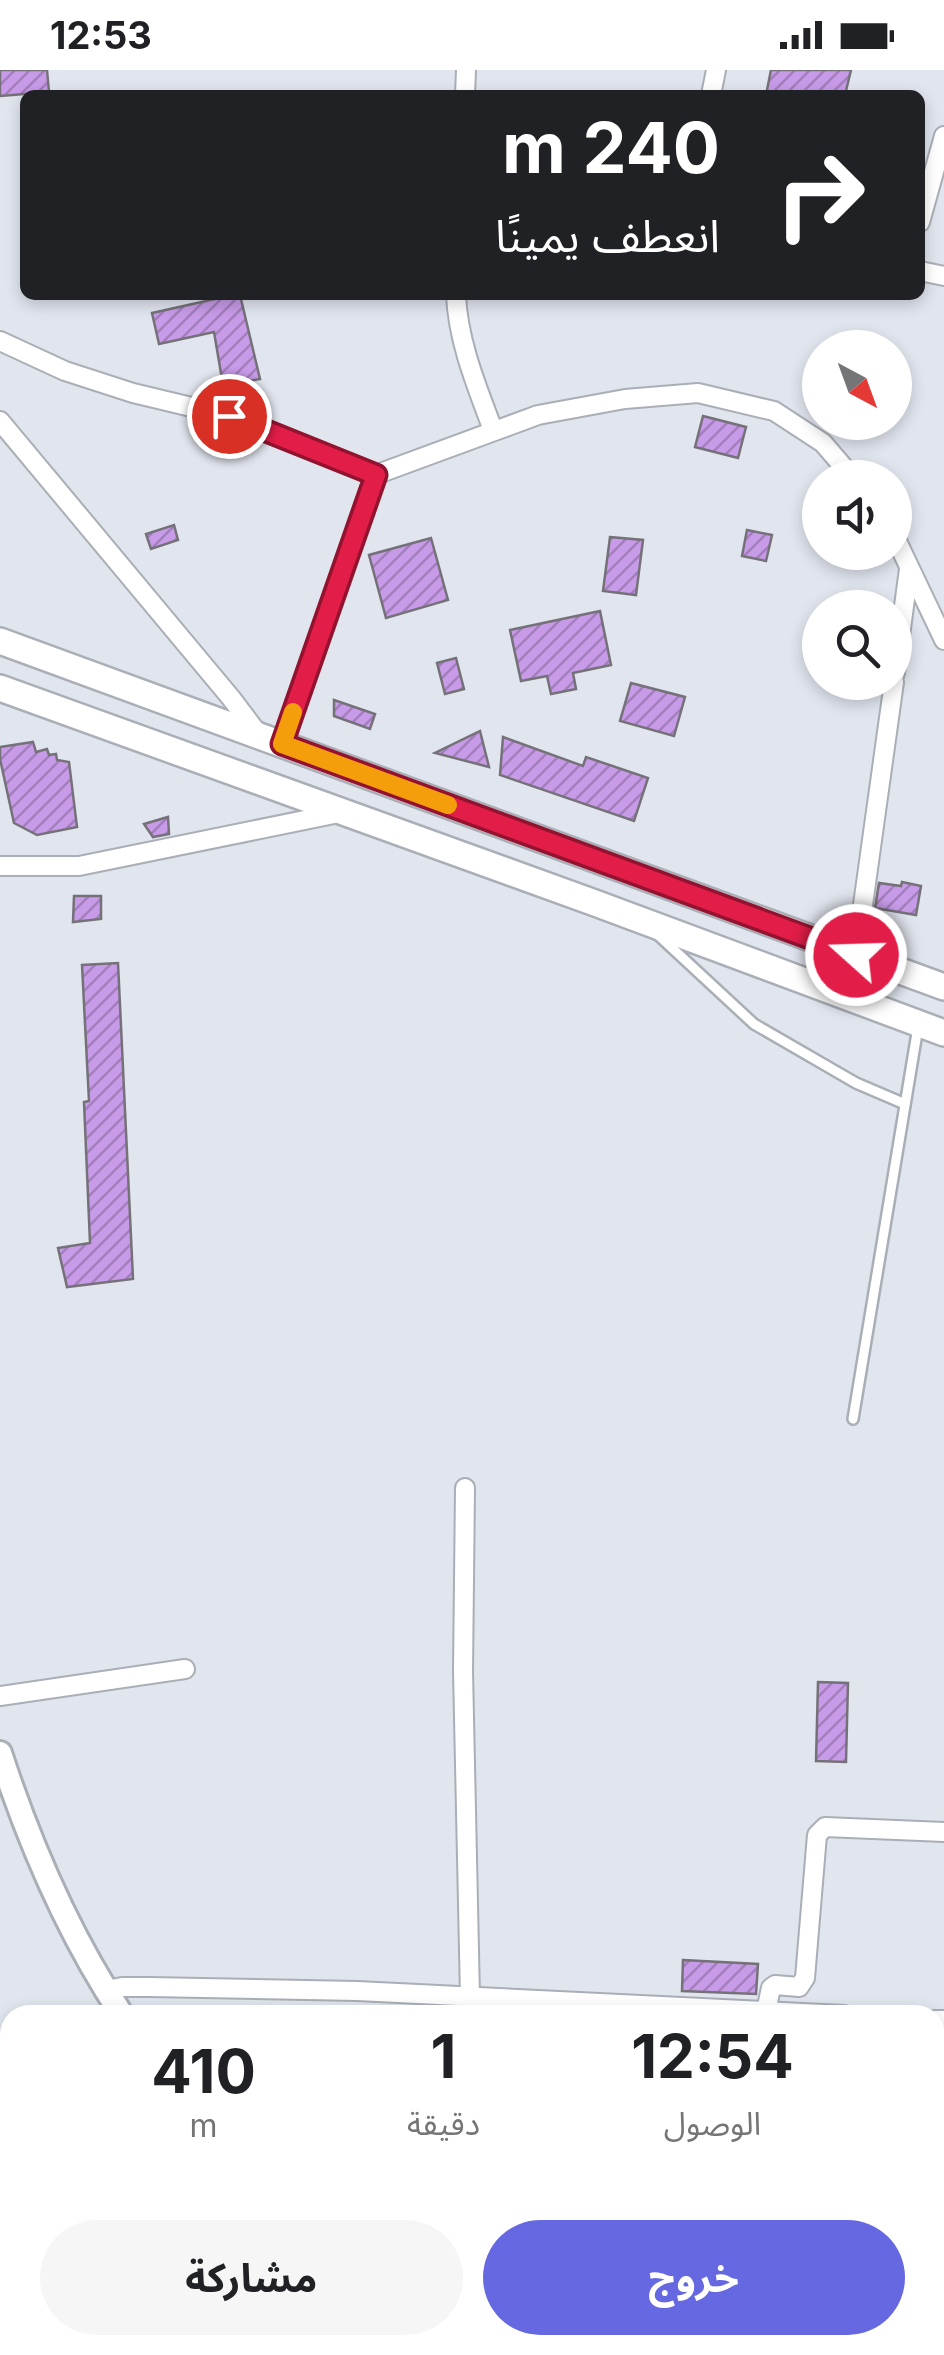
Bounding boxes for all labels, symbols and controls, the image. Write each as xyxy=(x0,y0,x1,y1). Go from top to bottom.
text: 12:53 xyxy=(50,12,152,58)
text: 240 m xyxy=(502,105,720,190)
icon: right xyxy=(755,130,885,260)
text: انعطف يمينًا xyxy=(495,208,720,263)
north arrow xyxy=(802,330,912,440)
map controls xyxy=(802,330,912,700)
pin xyxy=(187,374,272,459)
icon: arrive xyxy=(202,389,257,444)
button: sound xyxy=(802,460,912,570)
button: search xyxy=(802,590,912,700)
position arrow xyxy=(804,903,908,1007)
text: 1 xyxy=(431,2020,456,2092)
text: 12:54 xyxy=(631,2020,794,2092)
text: 410 xyxy=(151,2035,256,2107)
text: دقيقة xyxy=(407,2104,480,2143)
text: الوصول xyxy=(664,2104,761,2143)
text: m xyxy=(190,2106,218,2145)
button: مشاركة xyxy=(40,2220,463,2335)
button: خروج xyxy=(483,2220,905,2335)

